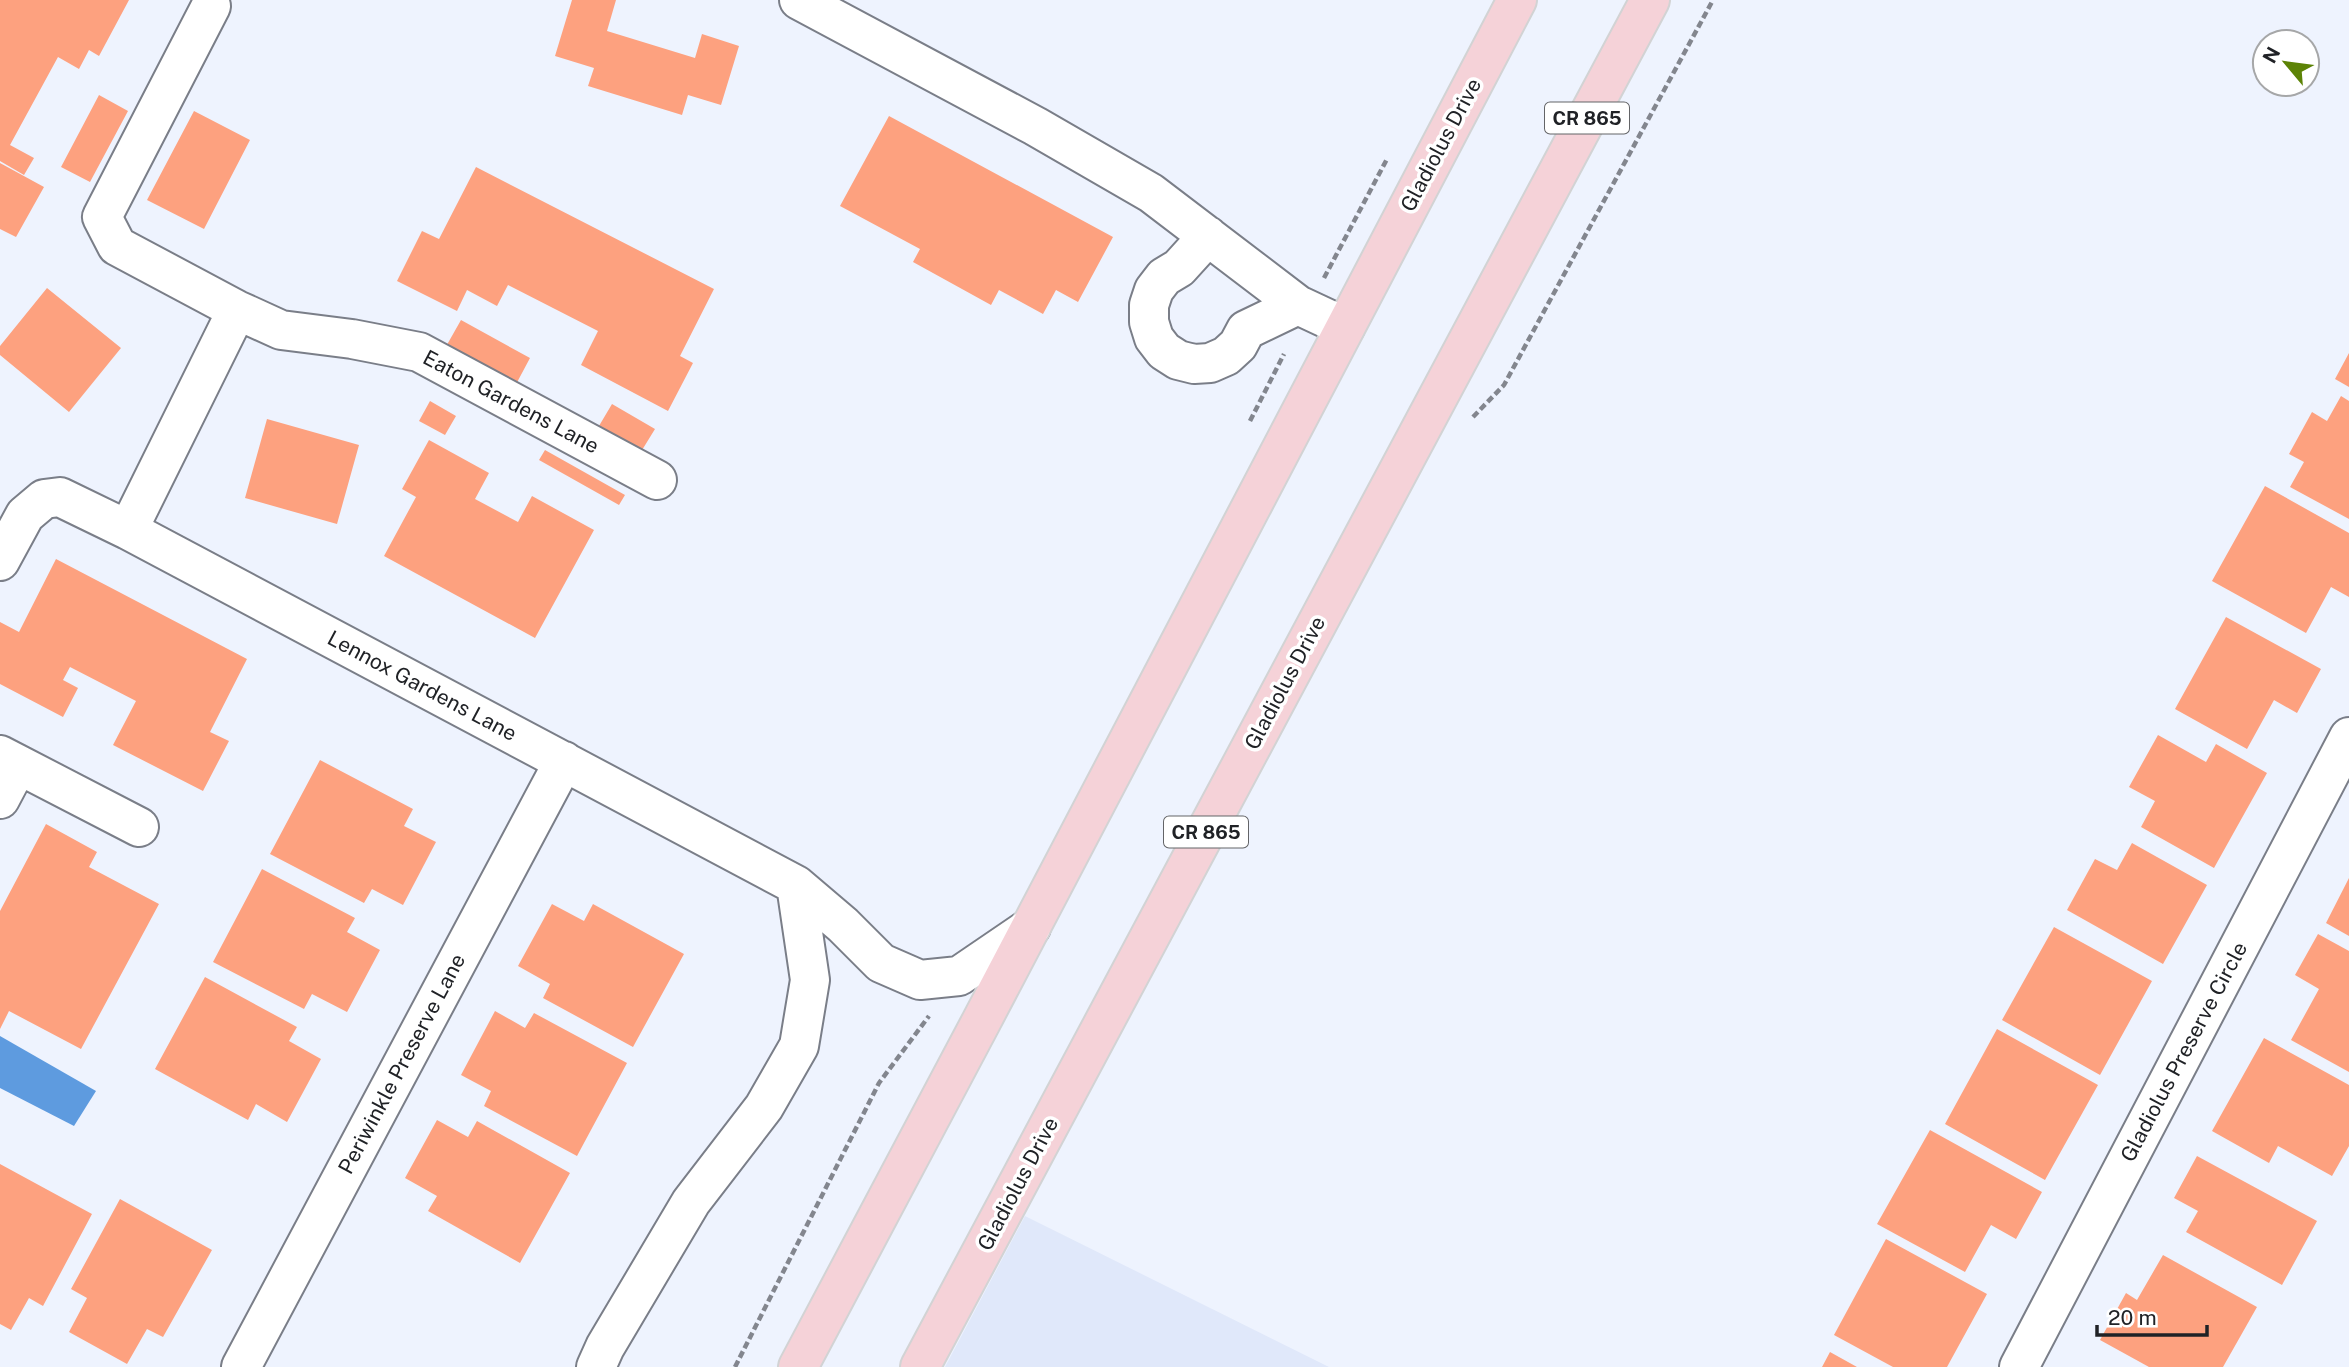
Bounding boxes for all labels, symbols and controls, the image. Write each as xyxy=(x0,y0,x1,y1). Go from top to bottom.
north arrow xyxy=(2251,28,2321,98)
text: N xyxy=(2258,43,2284,67)
street label: Gladiolus Drive xyxy=(1395,74,1486,216)
road number: CR 865 xyxy=(1545,102,1629,134)
street label: Eaton Gardens Lane xyxy=(419,345,603,459)
street label: Gladiolus Drive xyxy=(1239,612,1330,754)
street label: Lennox Gardens Lane xyxy=(323,625,521,746)
road number: CR 865 xyxy=(1164,817,1248,848)
street label: Gladiolus Preserve Circle xyxy=(2115,938,2252,1166)
street label: Periwinkle Preserve Lane xyxy=(333,949,470,1178)
street label: Gladiolus Drive xyxy=(972,1113,1063,1255)
scale bar xyxy=(2097,1294,2207,1338)
text: 20 m xyxy=(2108,1305,2157,1330)

